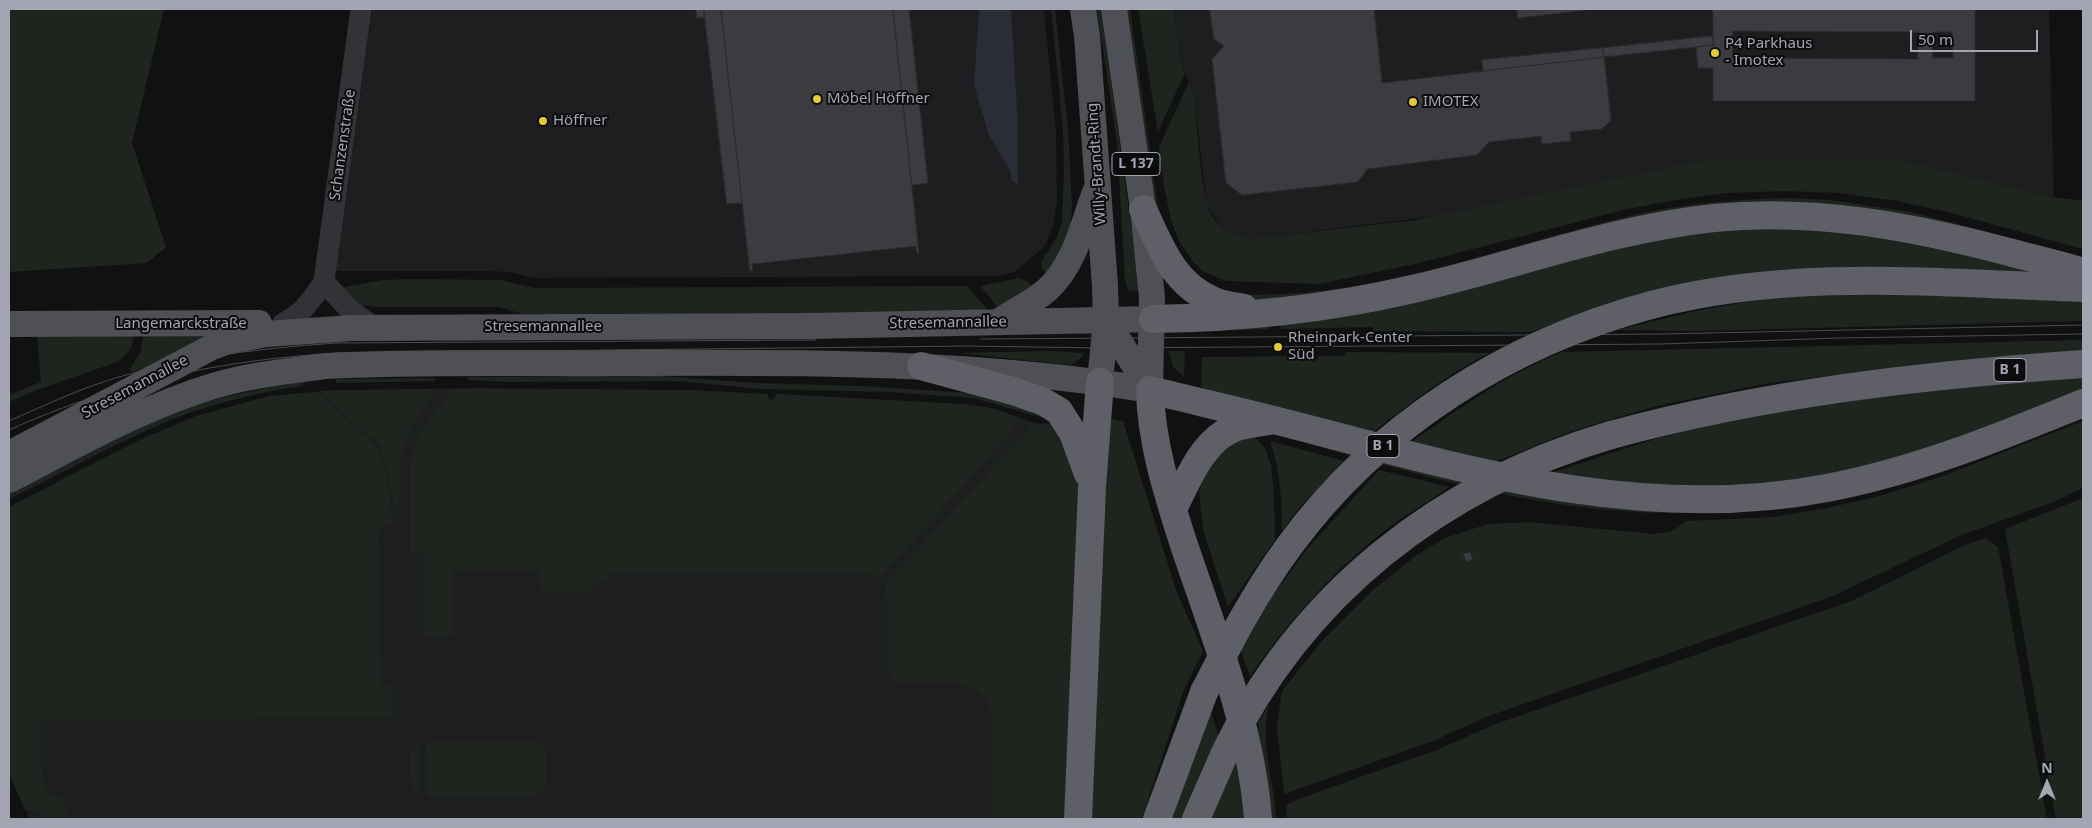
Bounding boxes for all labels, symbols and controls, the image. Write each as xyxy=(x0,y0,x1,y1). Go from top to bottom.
scale bar xyxy=(1912,20,2040,52)
text: 50 m xyxy=(1918,29,1953,49)
place label: P4 Parkhaus - Imotex xyxy=(1725,35,1812,70)
marker: P4 Parkhaus - Imotex xyxy=(1709,47,1721,59)
street label: Schanzenstraße xyxy=(326,88,360,202)
place label: Möbel Höffner xyxy=(827,90,930,108)
marker: Möbel Höffner xyxy=(811,93,823,105)
place label: IMOTEX xyxy=(1423,93,1478,111)
marker: IMOTEX xyxy=(1407,96,1419,108)
street label: Willy-Brandt-Ring xyxy=(1084,102,1110,226)
place label: Höffner xyxy=(553,112,607,130)
marker: Höffner xyxy=(537,115,549,127)
road number: L 137 xyxy=(1112,152,1160,175)
street label: Stresemannallee xyxy=(889,313,1007,333)
street label: Langemarckstraße xyxy=(115,315,247,333)
street label: Stresemannallee xyxy=(484,318,602,336)
place label: Rheinpark-Center Süd xyxy=(1288,329,1412,364)
marker: Rheinpark-Center Süd xyxy=(1272,341,1284,353)
street label: Stresemannallee xyxy=(79,351,191,423)
road number: B 1 xyxy=(1994,358,2026,382)
road number: B 1 xyxy=(1367,434,1399,458)
north arrow xyxy=(2022,758,2072,808)
text: N xyxy=(2041,758,2053,777)

